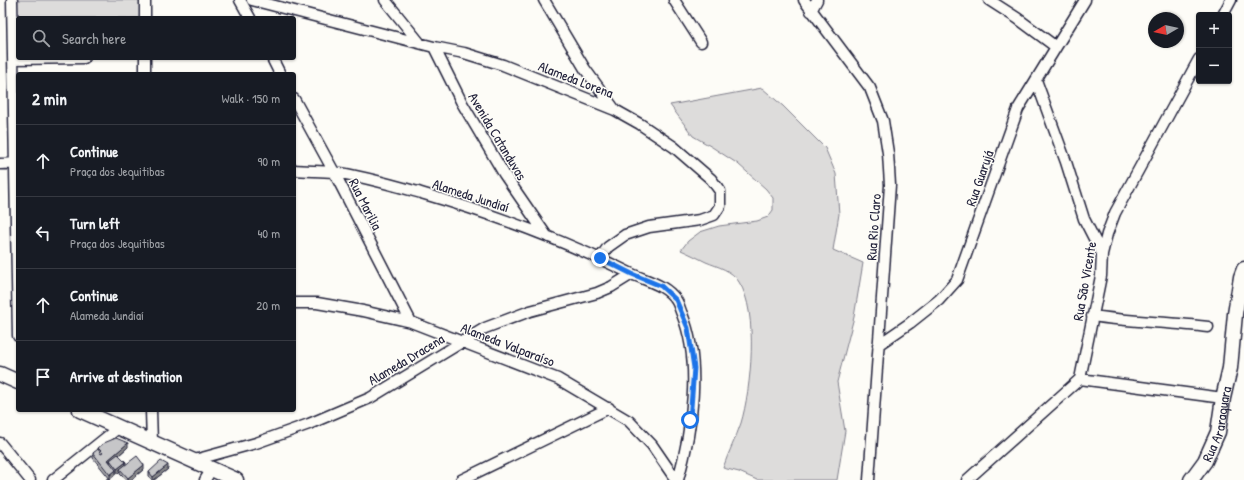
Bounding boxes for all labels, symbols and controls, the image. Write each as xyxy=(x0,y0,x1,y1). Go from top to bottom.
north arrow xyxy=(1148,12,1184,48)
map controls xyxy=(1196,12,1232,84)
button: + xyxy=(1196,12,1232,48)
search box xyxy=(16,16,296,60)
icon: search xyxy=(30,27,52,49)
text: Search here xyxy=(62,28,126,49)
button: − xyxy=(1196,48,1232,84)
street label: Alameda Lorena xyxy=(536,56,617,102)
text: 2 min xyxy=(32,87,67,110)
text: Walk · 150 m xyxy=(222,89,280,107)
street label: Avenida Catanduvas xyxy=(464,89,532,183)
text: Continue xyxy=(70,141,118,162)
street label: Rua Guarujá xyxy=(961,147,999,209)
icon: ahead xyxy=(32,150,54,172)
text: 90 m xyxy=(258,152,280,170)
text: Praça dos Jequitibas xyxy=(70,162,165,180)
street label: Alameda Jundiaí xyxy=(430,174,512,216)
street label: Rua Marilia xyxy=(345,175,387,233)
street label: Rua Rio Claro xyxy=(861,193,885,261)
text: Turn left xyxy=(70,213,120,234)
icon: left xyxy=(32,222,54,244)
text: 40 m xyxy=(257,224,280,242)
text: Praça dos Jequitibas xyxy=(70,234,165,252)
street label: Rua São Vicente xyxy=(1068,239,1100,322)
route end xyxy=(591,249,609,267)
text: Continue xyxy=(70,285,118,306)
icon: ahead xyxy=(32,294,54,316)
text: 20 m xyxy=(256,296,280,314)
text: Alameda Jundiaí xyxy=(70,306,144,324)
street label: Alameda Valparaíso xyxy=(458,317,558,372)
street label: Alameda Dracena xyxy=(364,329,448,389)
icon: arrive xyxy=(32,366,54,388)
text: Arrive at destination xyxy=(70,366,182,387)
street label: Rua Araraquara xyxy=(1197,384,1235,464)
route start xyxy=(681,411,699,429)

